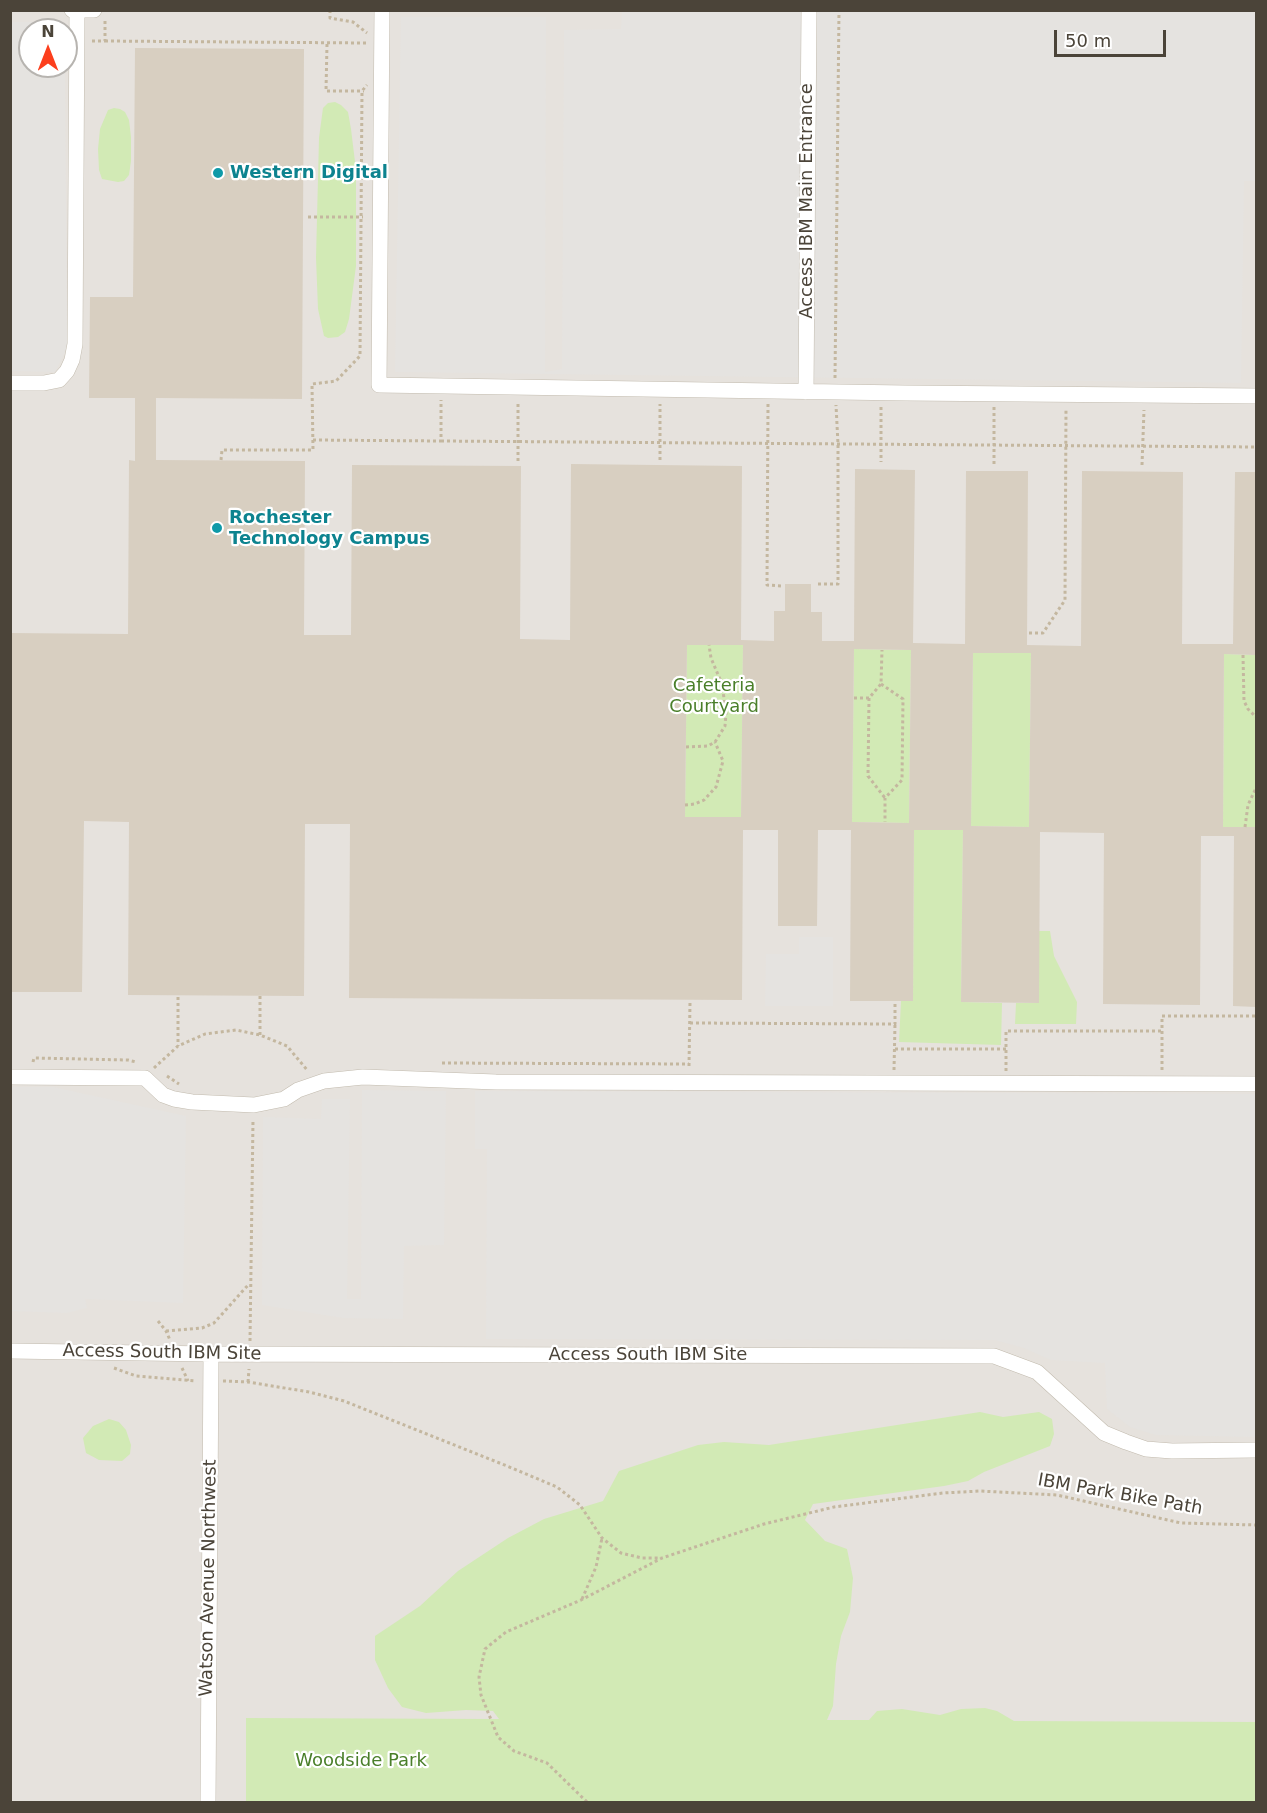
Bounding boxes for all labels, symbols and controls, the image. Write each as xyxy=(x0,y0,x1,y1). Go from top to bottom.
north arrow xyxy=(18,18,78,78)
scale bar xyxy=(1057,18,1170,56)
text: N xyxy=(41,22,55,41)
text: 50 m xyxy=(1065,30,1111,51)
street label: Access IBM Main Entrance xyxy=(796,83,818,319)
place label: Western Digital xyxy=(230,162,388,184)
marker: Western Digital xyxy=(211,166,225,180)
place label: Rochester Technology Campus xyxy=(229,507,430,550)
marker: Rochester Technology Campus xyxy=(210,521,224,535)
park label: Cafeteria Courtyard xyxy=(669,675,759,718)
street label: Access South IBM Site xyxy=(62,1340,262,1366)
street label: Access South IBM Site xyxy=(549,1344,747,1366)
street label: Watson Avenue Northwest xyxy=(196,1459,222,1697)
street label: IBM Park Bike Path xyxy=(1036,1470,1204,1520)
park label: Woodside Park xyxy=(295,1750,427,1772)

